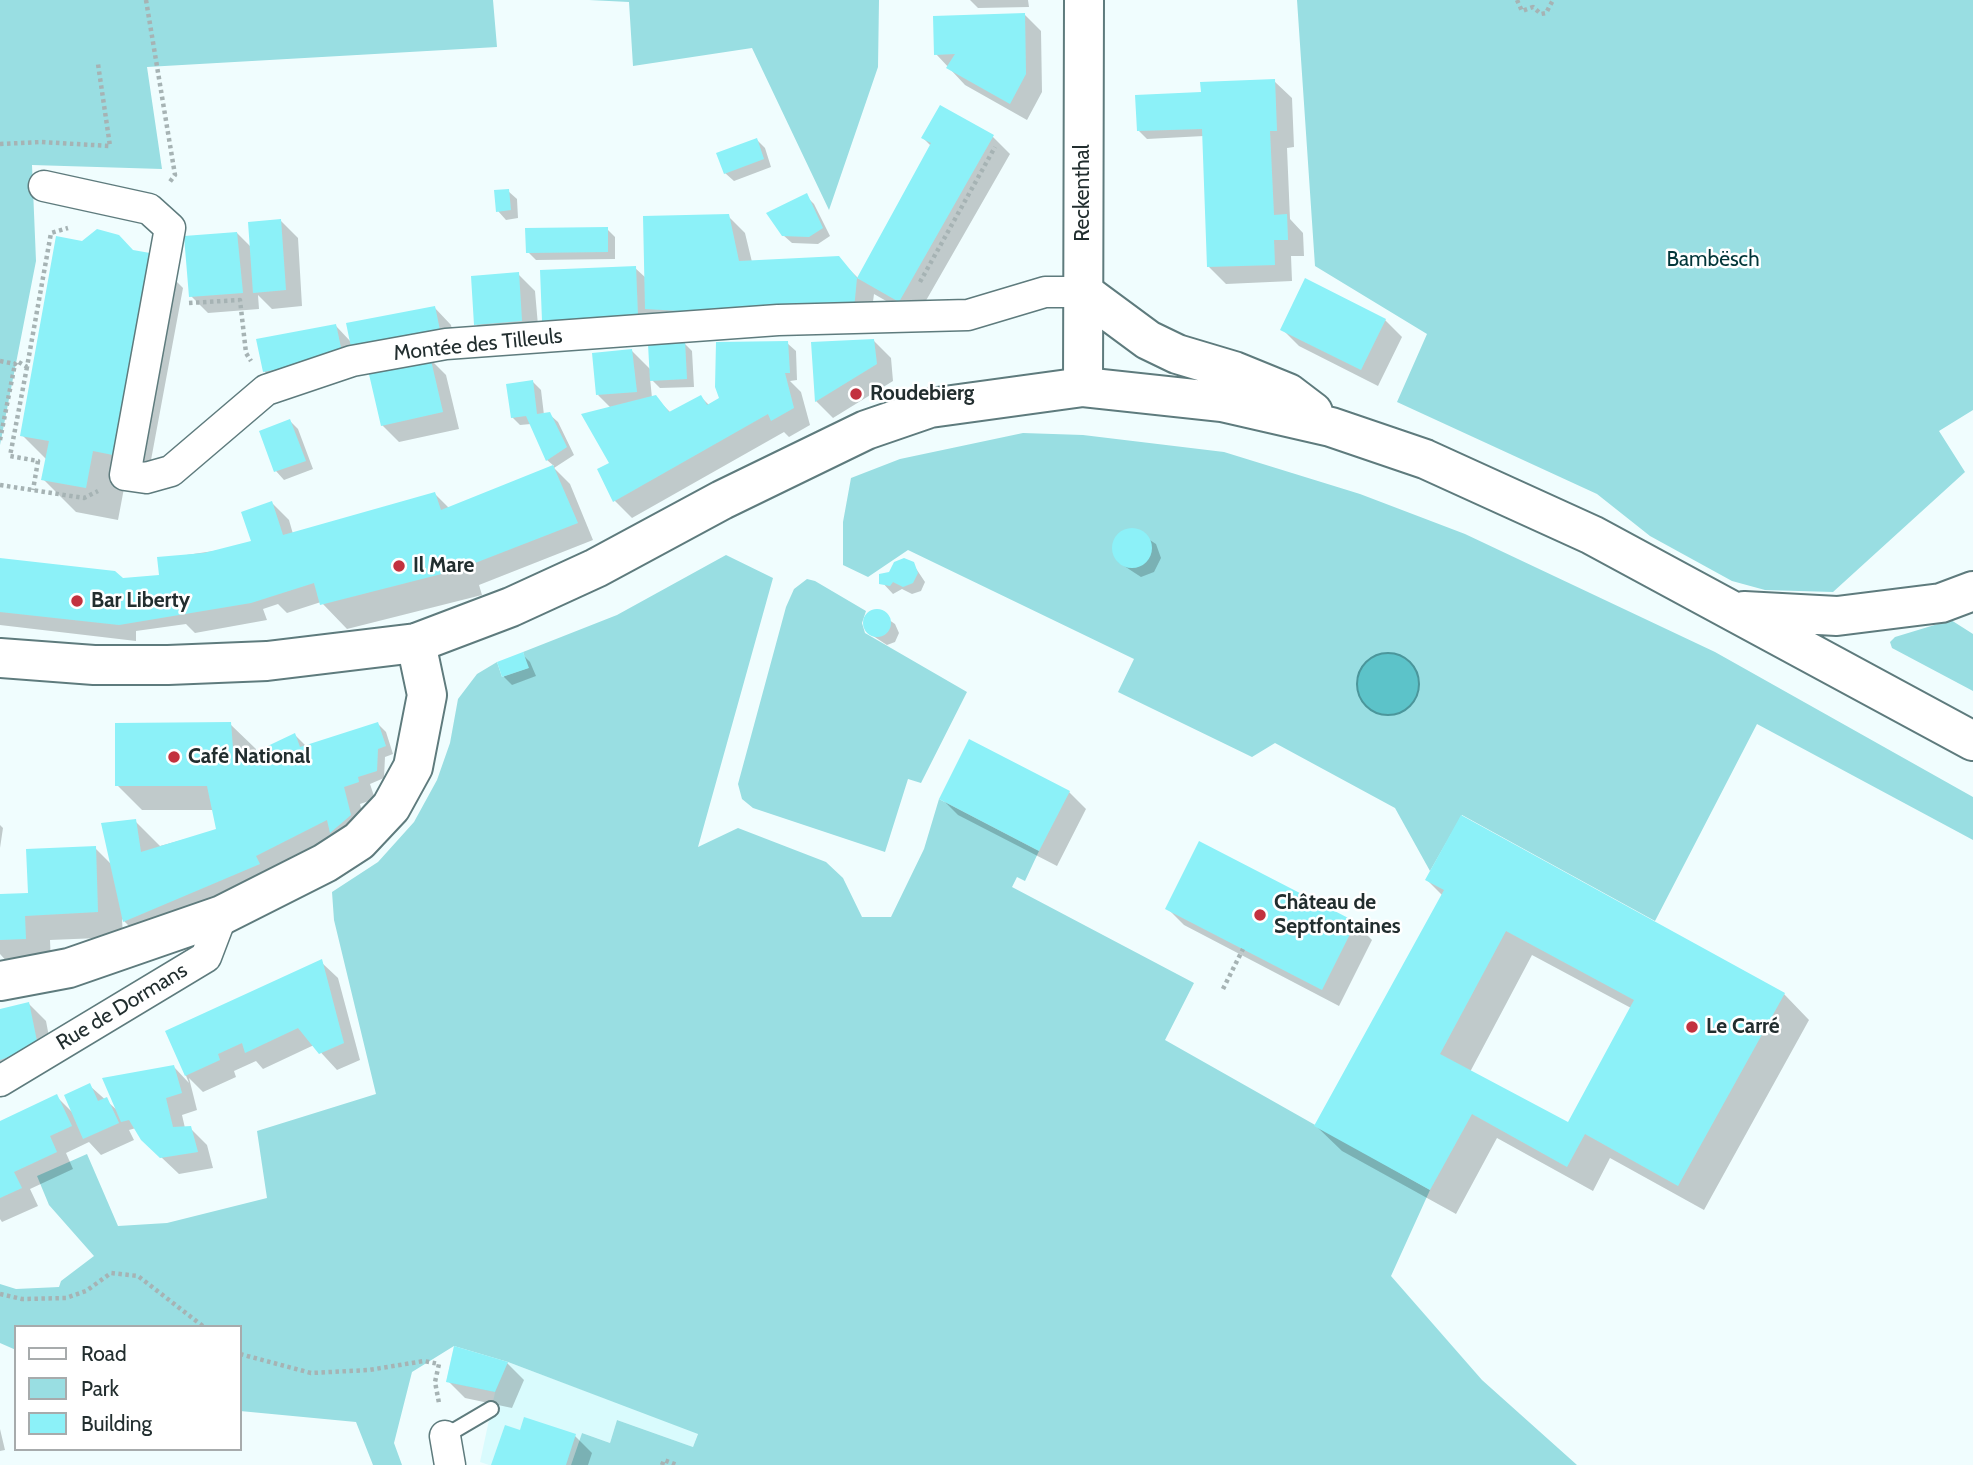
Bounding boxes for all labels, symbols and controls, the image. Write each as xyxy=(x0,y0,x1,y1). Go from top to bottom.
street label: Reckenthal xyxy=(1070,144,1096,242)
park label: Bambësch xyxy=(1666,247,1760,273)
street label: Montée des Tilleuls xyxy=(392,324,564,366)
place label: Roudebierg xyxy=(870,381,974,407)
marker: Roudebierg xyxy=(848,386,864,402)
place label: Il Mare xyxy=(413,553,474,579)
marker: Il Mare xyxy=(391,558,407,574)
place label: Bar Liberty xyxy=(91,588,190,614)
marker: Bar Liberty xyxy=(69,593,85,609)
place label: Café National xyxy=(188,744,310,770)
marker: Café National xyxy=(166,749,182,765)
place label: Château de Septfontaines xyxy=(1274,890,1401,940)
marker: Château de Septfontaines xyxy=(1252,907,1268,923)
street label: Rue de Dormans xyxy=(52,958,192,1056)
place label: Le Carré xyxy=(1706,1014,1780,1040)
marker: Le Carré xyxy=(1684,1019,1700,1035)
legend xyxy=(14,1325,242,1451)
text: Road xyxy=(81,1341,127,1366)
text: Park xyxy=(81,1376,119,1401)
text: Building xyxy=(81,1411,152,1436)

